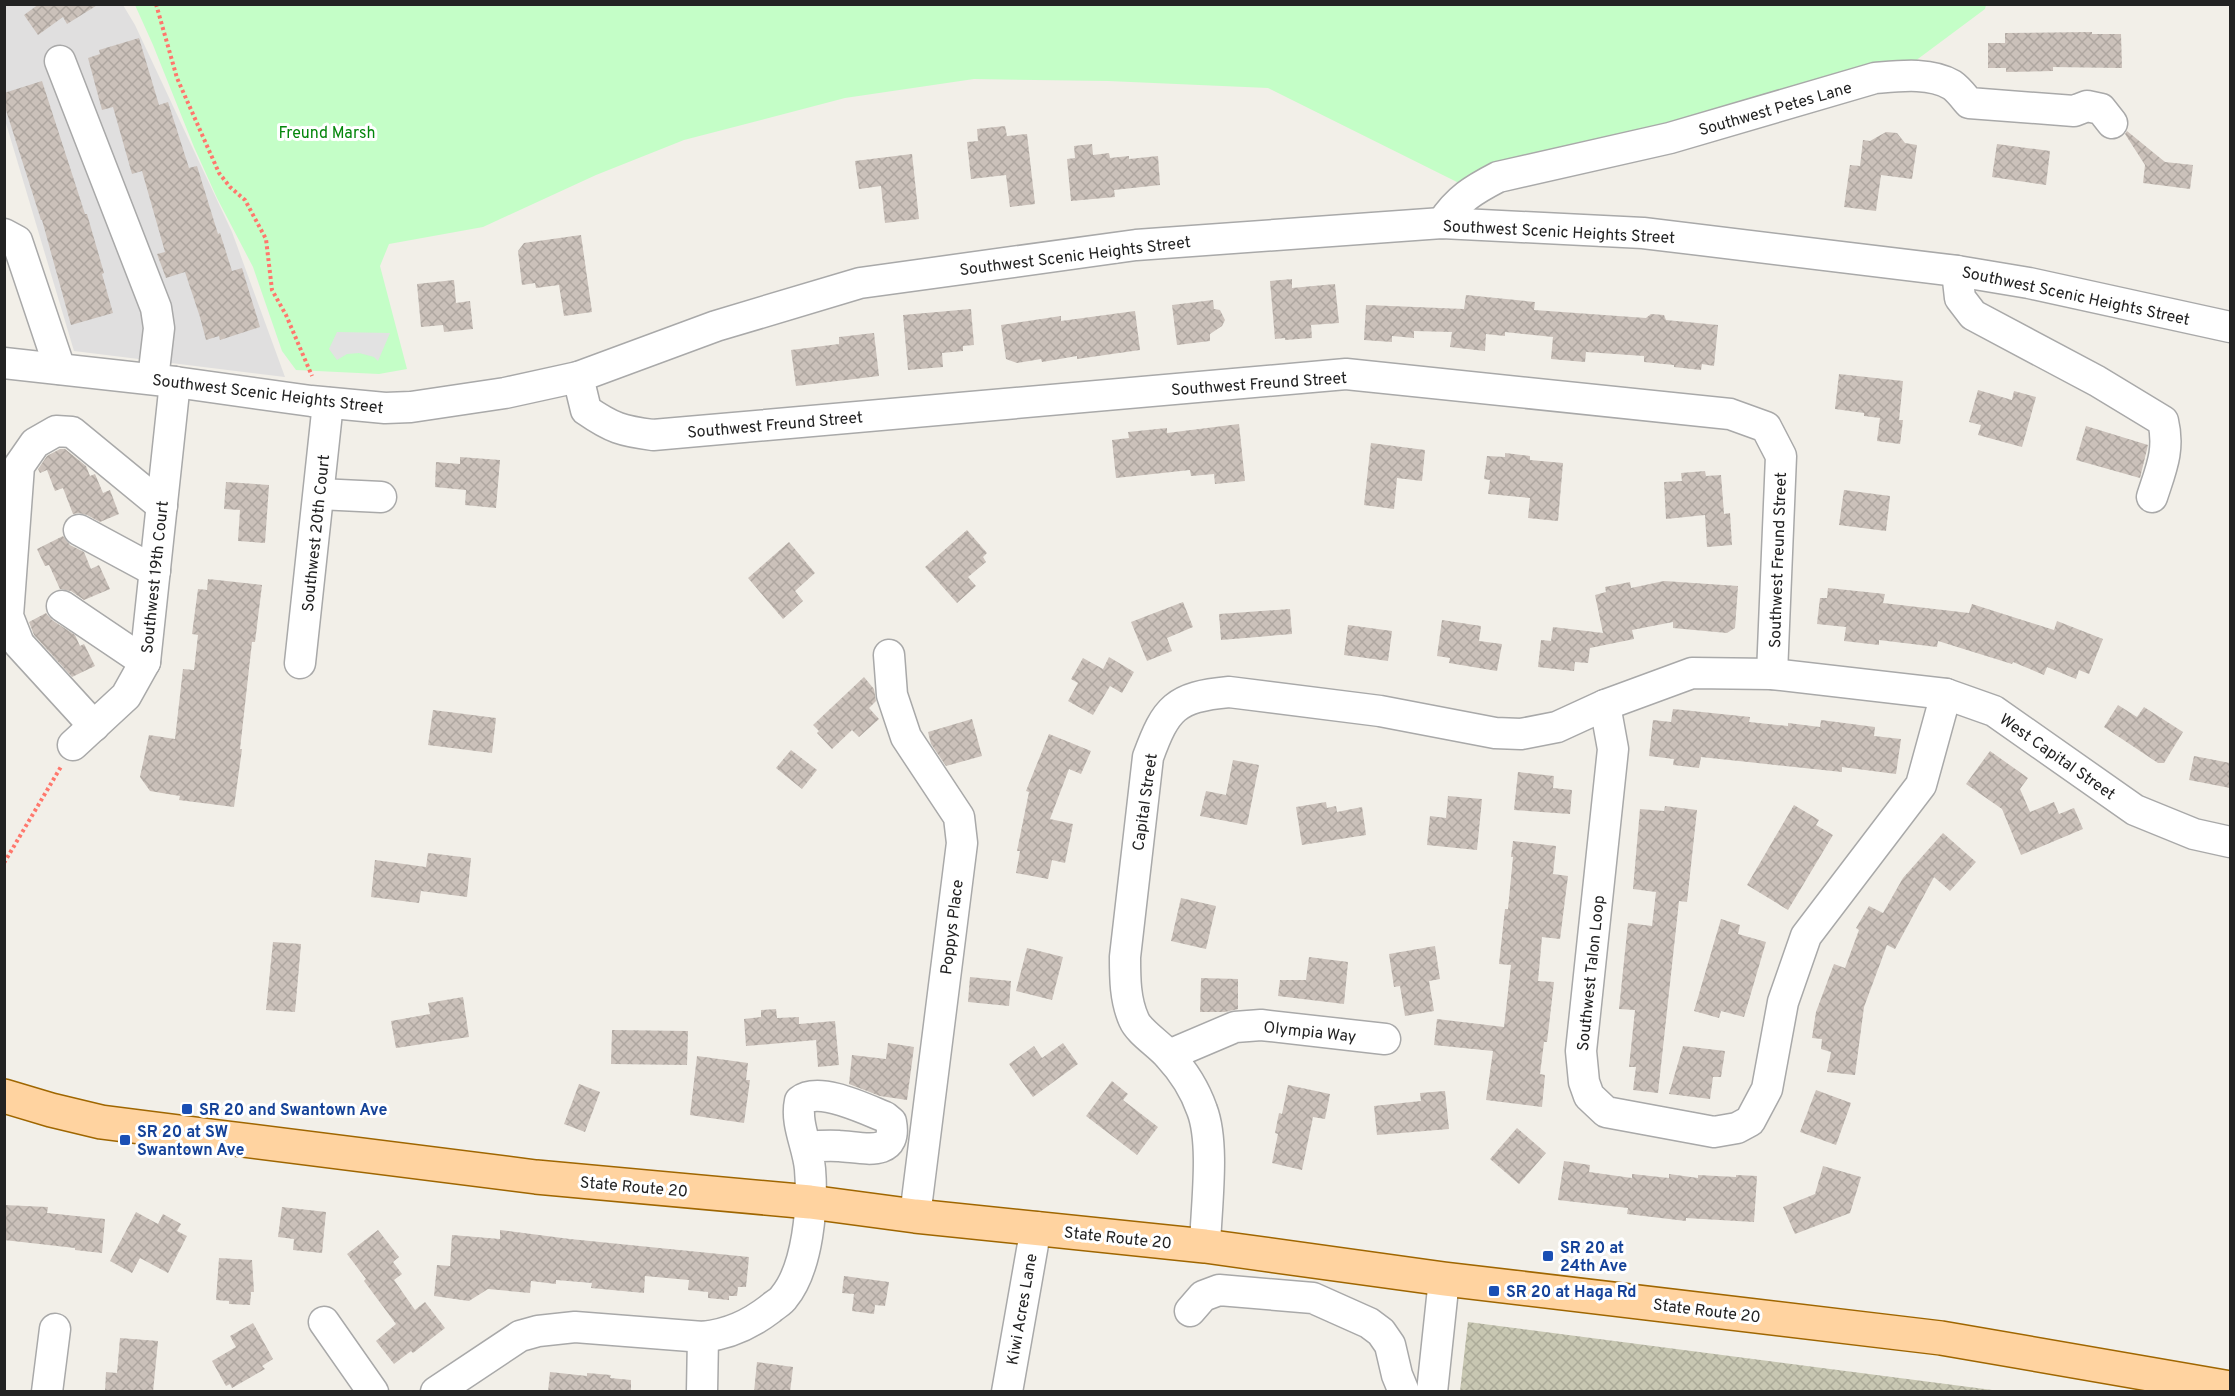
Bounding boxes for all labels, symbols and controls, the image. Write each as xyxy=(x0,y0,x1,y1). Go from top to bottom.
street label: Southwest Petes Lane xyxy=(1697,78,1854,141)
park label: Freund Marsh xyxy=(279,124,375,144)
street label: Southwest Scenic Heights Street xyxy=(1442,217,1676,249)
street label: Southwest Scenic Heights Street xyxy=(959,233,1192,281)
street label: Southwest Scenic Heights Street xyxy=(1960,263,2191,331)
street label: Southwest Freund Street xyxy=(1171,369,1348,401)
street label: Southwest Scenic Heights Street xyxy=(151,371,384,419)
street label: Southwest Freund Street xyxy=(687,408,864,444)
street label: Southwest 20th Court xyxy=(299,453,335,613)
street label: Southwest Freund Street xyxy=(1766,472,1792,648)
street label: Southwest 19th Court xyxy=(138,500,174,655)
street label: West Capital Street xyxy=(1995,710,2119,805)
street label: Capital Street xyxy=(1129,752,1163,852)
street label: Poppys Place xyxy=(937,878,969,976)
street label: Southwest Talon Loop xyxy=(1574,894,1610,1052)
street label: Olympia Way xyxy=(1262,1018,1357,1048)
place label: SR 20 and Swantown Ave xyxy=(199,1101,387,1121)
marker: SR 20 and Swantown Ave xyxy=(180,1102,194,1116)
place label: SR 20 at SW Swantown Ave xyxy=(137,1123,244,1161)
marker: SR 20 at SW Swantown Ave xyxy=(118,1133,132,1147)
street label: State Route 20 xyxy=(579,1173,689,1203)
street label: State Route 20 xyxy=(1063,1223,1173,1255)
place label: SR 20 at 24th Ave xyxy=(1560,1239,1627,1277)
marker: SR 20 at 24th Ave xyxy=(1541,1249,1555,1263)
street label: Kiwi Acres Lane xyxy=(1003,1252,1043,1367)
place label: SR 20 at Haga Rd xyxy=(1506,1283,1637,1303)
marker: SR 20 at Haga Rd xyxy=(1487,1284,1501,1298)
street label: State Route 20 xyxy=(1652,1295,1762,1329)

